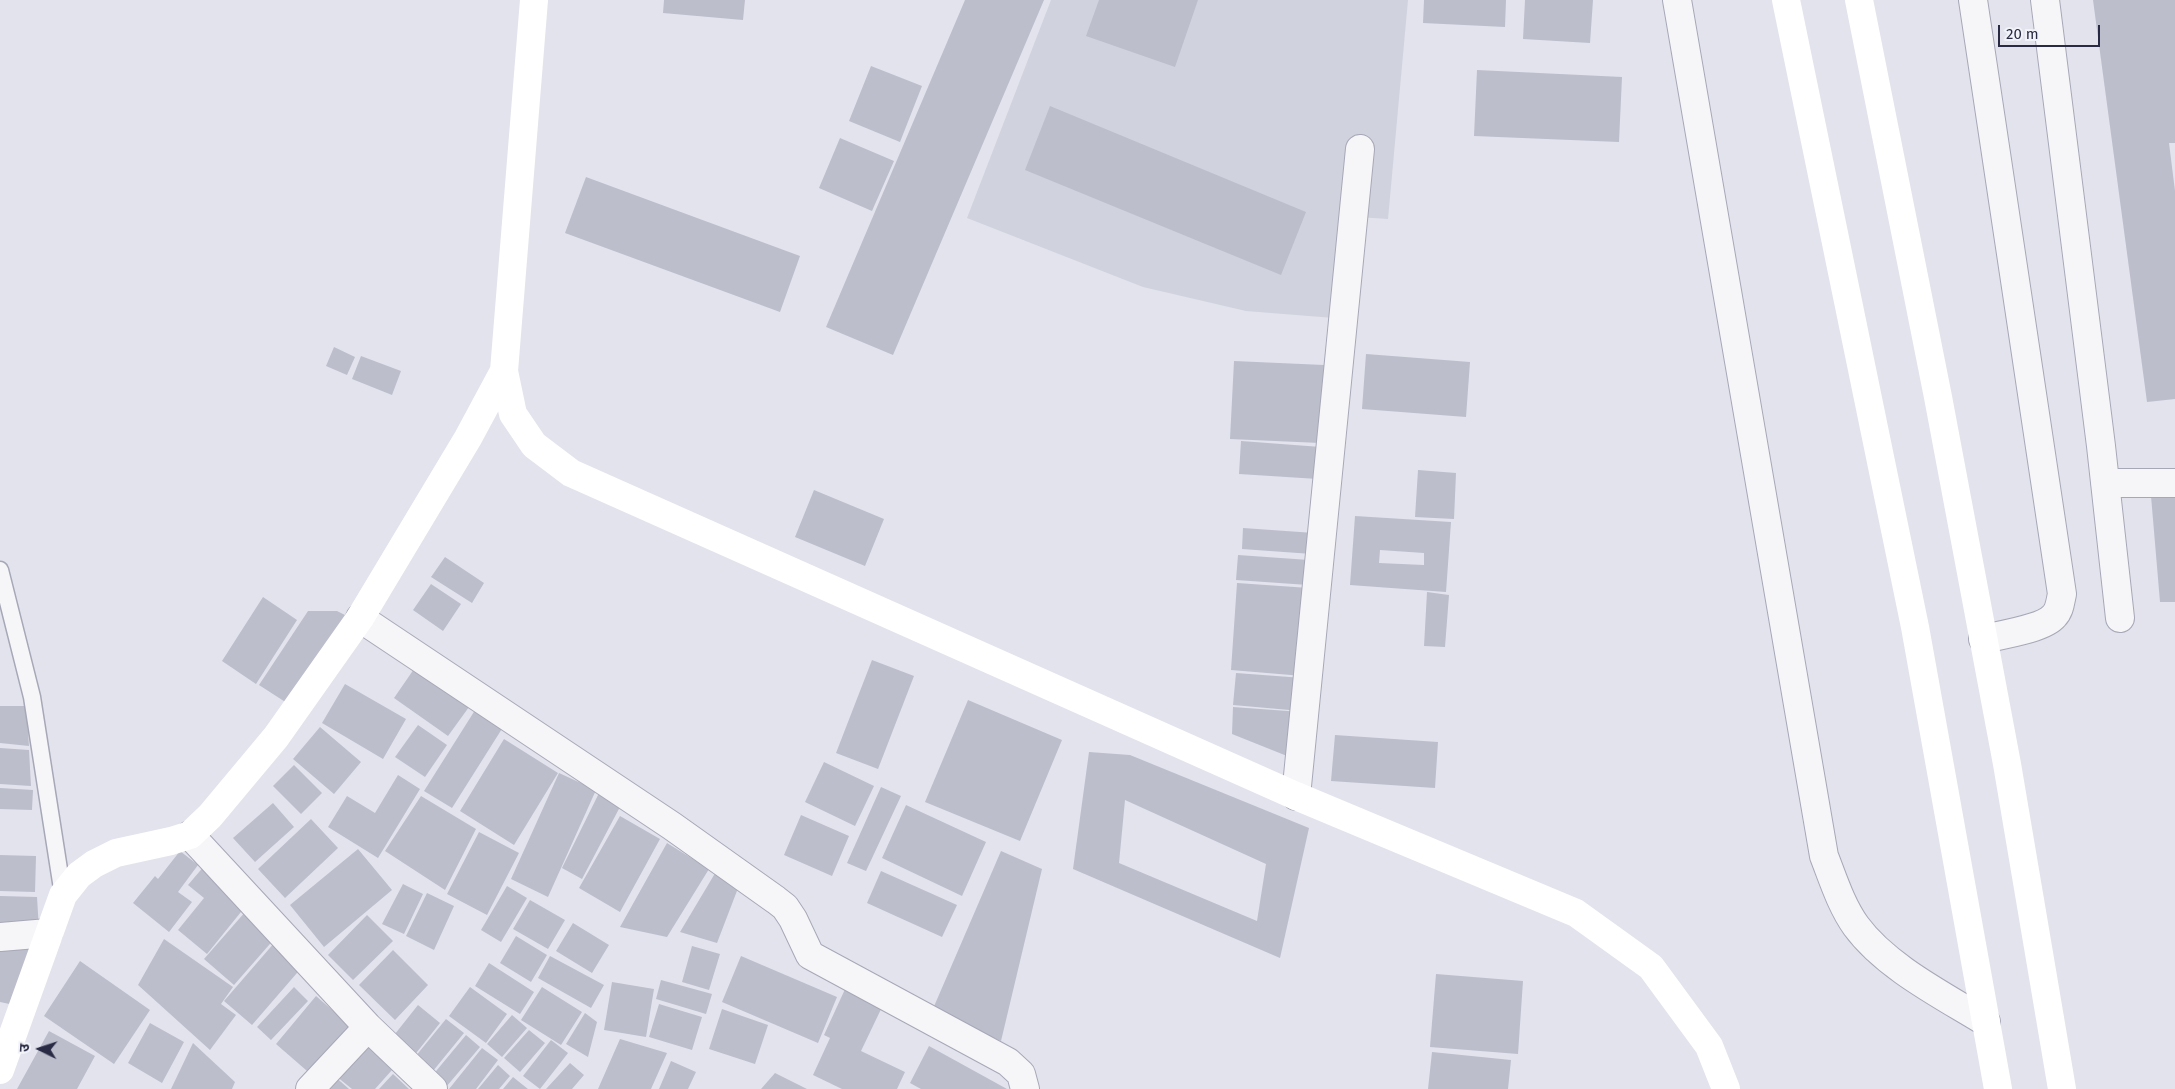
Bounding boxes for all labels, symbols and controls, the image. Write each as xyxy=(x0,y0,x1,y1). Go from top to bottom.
scale bar xyxy=(2000,15,2102,47)
text: 20 m xyxy=(2006,25,2039,43)
north arrow xyxy=(15,1024,65,1074)
text: उ xyxy=(16,1043,33,1053)

